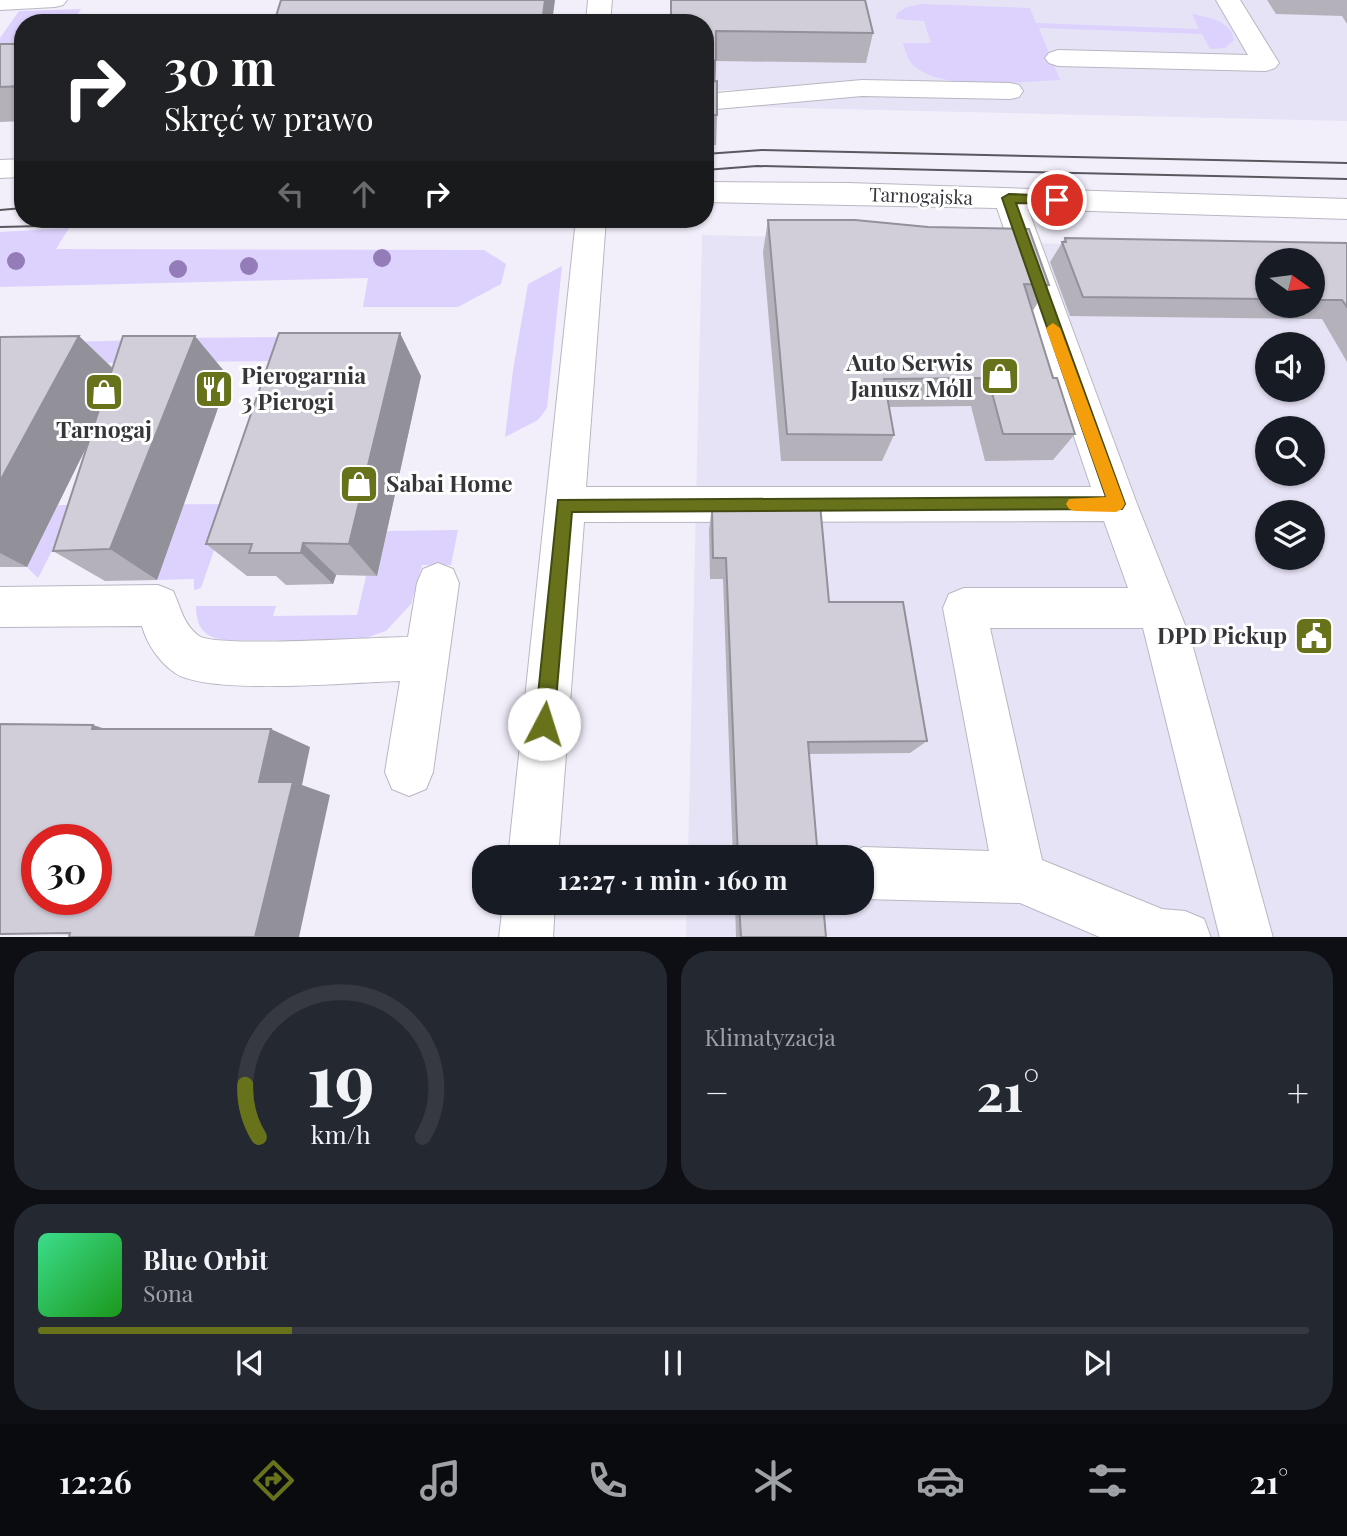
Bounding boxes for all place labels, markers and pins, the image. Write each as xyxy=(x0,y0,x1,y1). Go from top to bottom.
pin xyxy=(1027,170,1087,230)
place label: Auto Serwis Janusz Móll xyxy=(845,346,973,403)
shop icon: Auto Serwis Janusz Móll xyxy=(979,355,1021,397)
place label: Pierogarnia 3 Pierogi xyxy=(241,359,366,416)
restaurant icon: Pierogarnia 3 Pierogi xyxy=(193,368,235,410)
shop icon: Tarnogaj xyxy=(83,371,125,413)
place label: Tarnogaj xyxy=(56,413,152,444)
shop icon: Sabai Home xyxy=(338,463,380,505)
place label: Sabai Home xyxy=(386,467,513,498)
public building icon: DPD Pickup xyxy=(1293,615,1335,657)
place label: DPD Pickup xyxy=(1157,619,1287,650)

